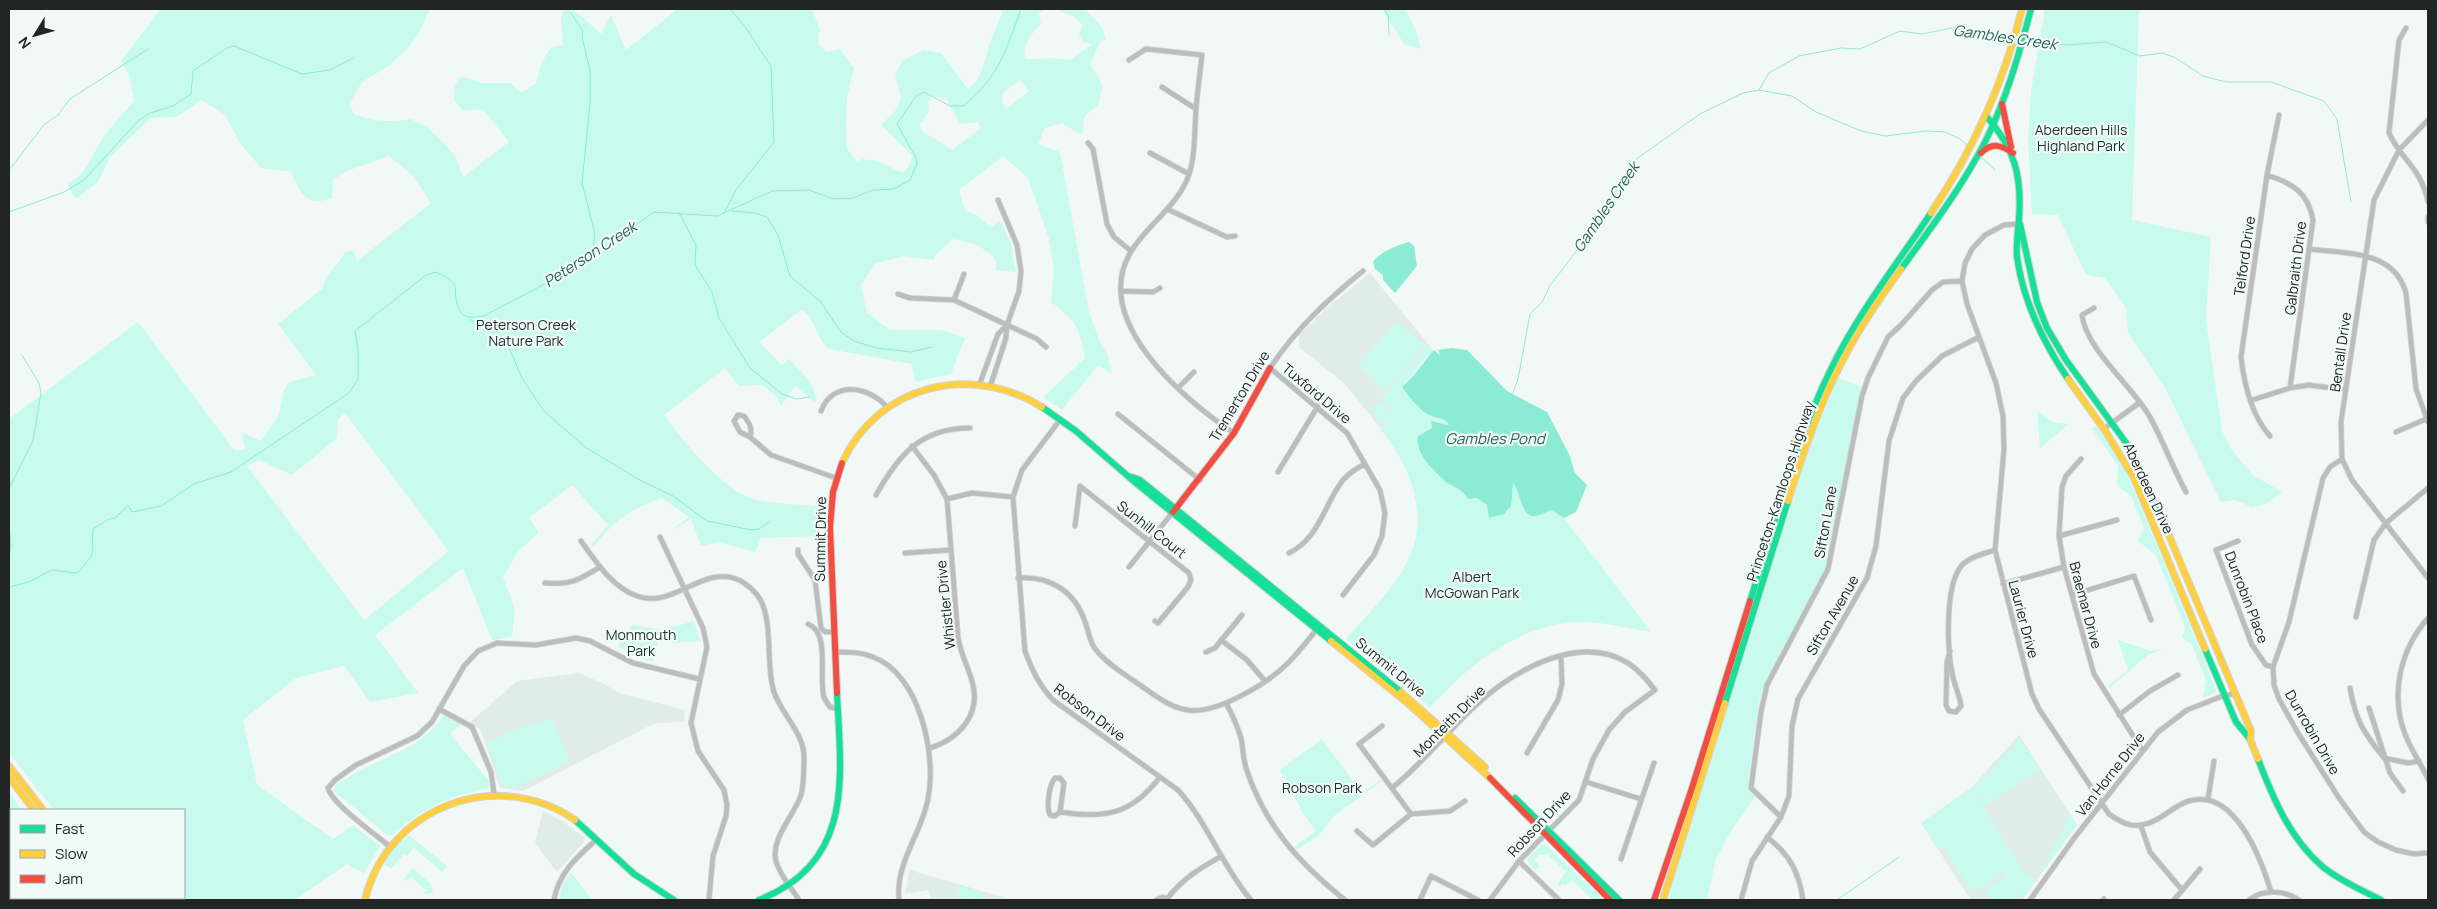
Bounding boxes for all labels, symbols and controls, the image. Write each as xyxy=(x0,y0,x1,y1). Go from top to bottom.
north arrow xyxy=(10,10,60,60)
water label: Gambles Creek xyxy=(1952,19,2061,55)
text: N xyxy=(14,33,35,53)
park label: Aberdeen Hills Highland Park xyxy=(2035,120,2127,155)
water label: Gambles Creek xyxy=(1568,156,1645,256)
water label: Peterson Creek xyxy=(539,215,643,292)
street label: Telford Drive xyxy=(2229,215,2259,297)
street label: Galbraith Drive xyxy=(2280,220,2310,316)
street label: Bentall Drive xyxy=(2325,311,2355,393)
park label: Peterson Creek Nature Park xyxy=(476,315,577,350)
street label: Tremerton Drive xyxy=(1204,347,1274,445)
street label: Tuxford Drive xyxy=(1278,358,1356,428)
street label: Princeton-Kamloops Highway xyxy=(1742,397,1818,584)
water label: Gambles Pond xyxy=(1445,428,1547,449)
street label: Aberdeen Drive xyxy=(2120,439,2178,537)
street label: Sifton Lane xyxy=(1809,484,1841,560)
street label: Summit Drive xyxy=(810,496,830,582)
street label: Sunhill Court xyxy=(1113,496,1191,562)
street label: Dunrobin Place xyxy=(2221,548,2273,646)
street label: Whistler Drive xyxy=(931,559,959,651)
street label: Braemar Drive xyxy=(2065,559,2107,651)
park label: Albert McGowan Park xyxy=(1425,567,1520,602)
street label: Sifton Avenue xyxy=(1801,571,1863,659)
street label: Laurier Drive xyxy=(2004,578,2044,660)
park label: Monmouth Park xyxy=(606,625,676,660)
street label: Summit Drive xyxy=(1352,633,1430,701)
street label: Robson Drive xyxy=(1050,679,1130,745)
street label: Monteith Drive xyxy=(1409,681,1489,761)
street label: Dunrobin Drive xyxy=(2281,686,2345,778)
street label: Van Horne Drive xyxy=(2071,728,2149,820)
park label: Robson Park xyxy=(1282,778,1363,797)
street label: Robson Drive xyxy=(1503,786,1575,860)
legend xyxy=(10,809,185,899)
text: Fast xyxy=(55,818,84,839)
text: Slow xyxy=(55,843,88,864)
text: Jam xyxy=(55,868,83,889)

